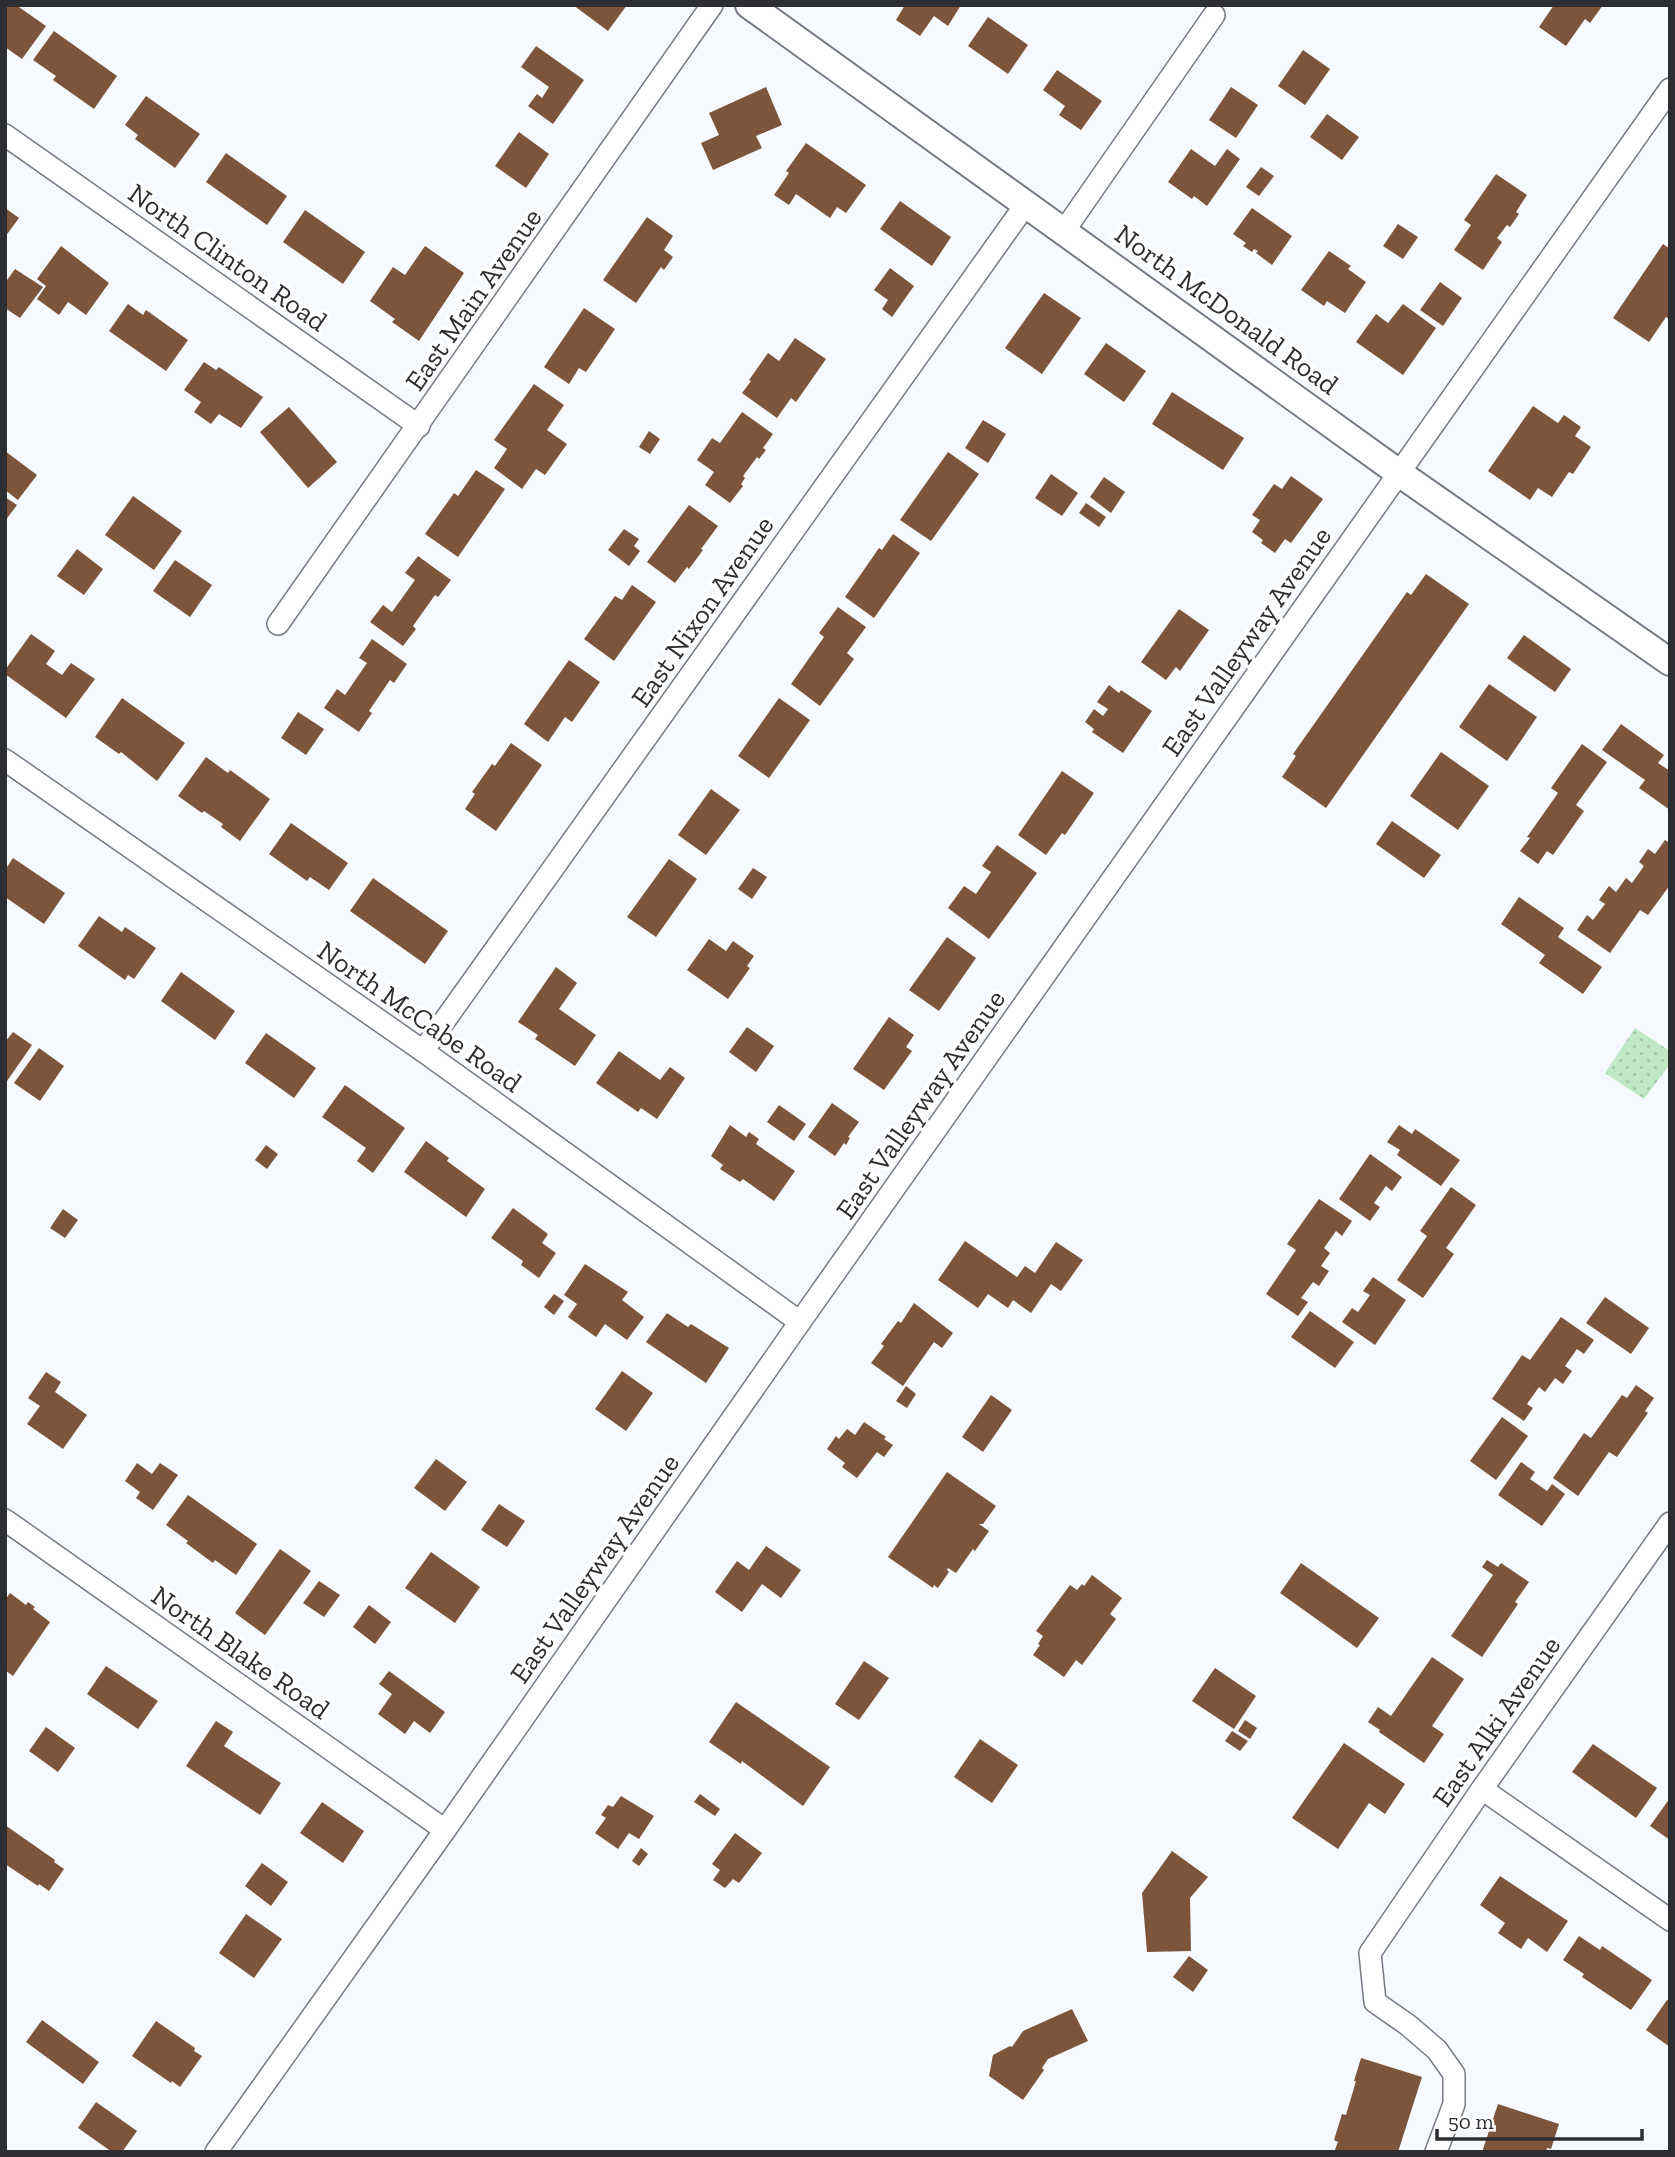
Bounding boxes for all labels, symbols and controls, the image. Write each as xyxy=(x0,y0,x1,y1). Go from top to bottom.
street label: North Clinton Road xyxy=(122,176,333,338)
street label: East Main Avenue xyxy=(398,202,549,397)
street label: North McDonald Road xyxy=(1109,217,1345,402)
street label: East Nixon Avenue xyxy=(624,509,781,713)
street label: East Valleyway Avenue xyxy=(1155,520,1338,762)
street label: North McCabe Road xyxy=(311,934,528,1099)
street label: East Valleyway Avenue xyxy=(829,983,1012,1225)
street label: East Valleyway Avenue xyxy=(503,1447,686,1689)
street label: North Blake Road xyxy=(145,1579,336,1726)
street label: East Alki Avenue xyxy=(1425,1630,1567,1813)
scale bar xyxy=(1437,2098,1642,2142)
text: 50 m xyxy=(1448,2109,1494,2134)

